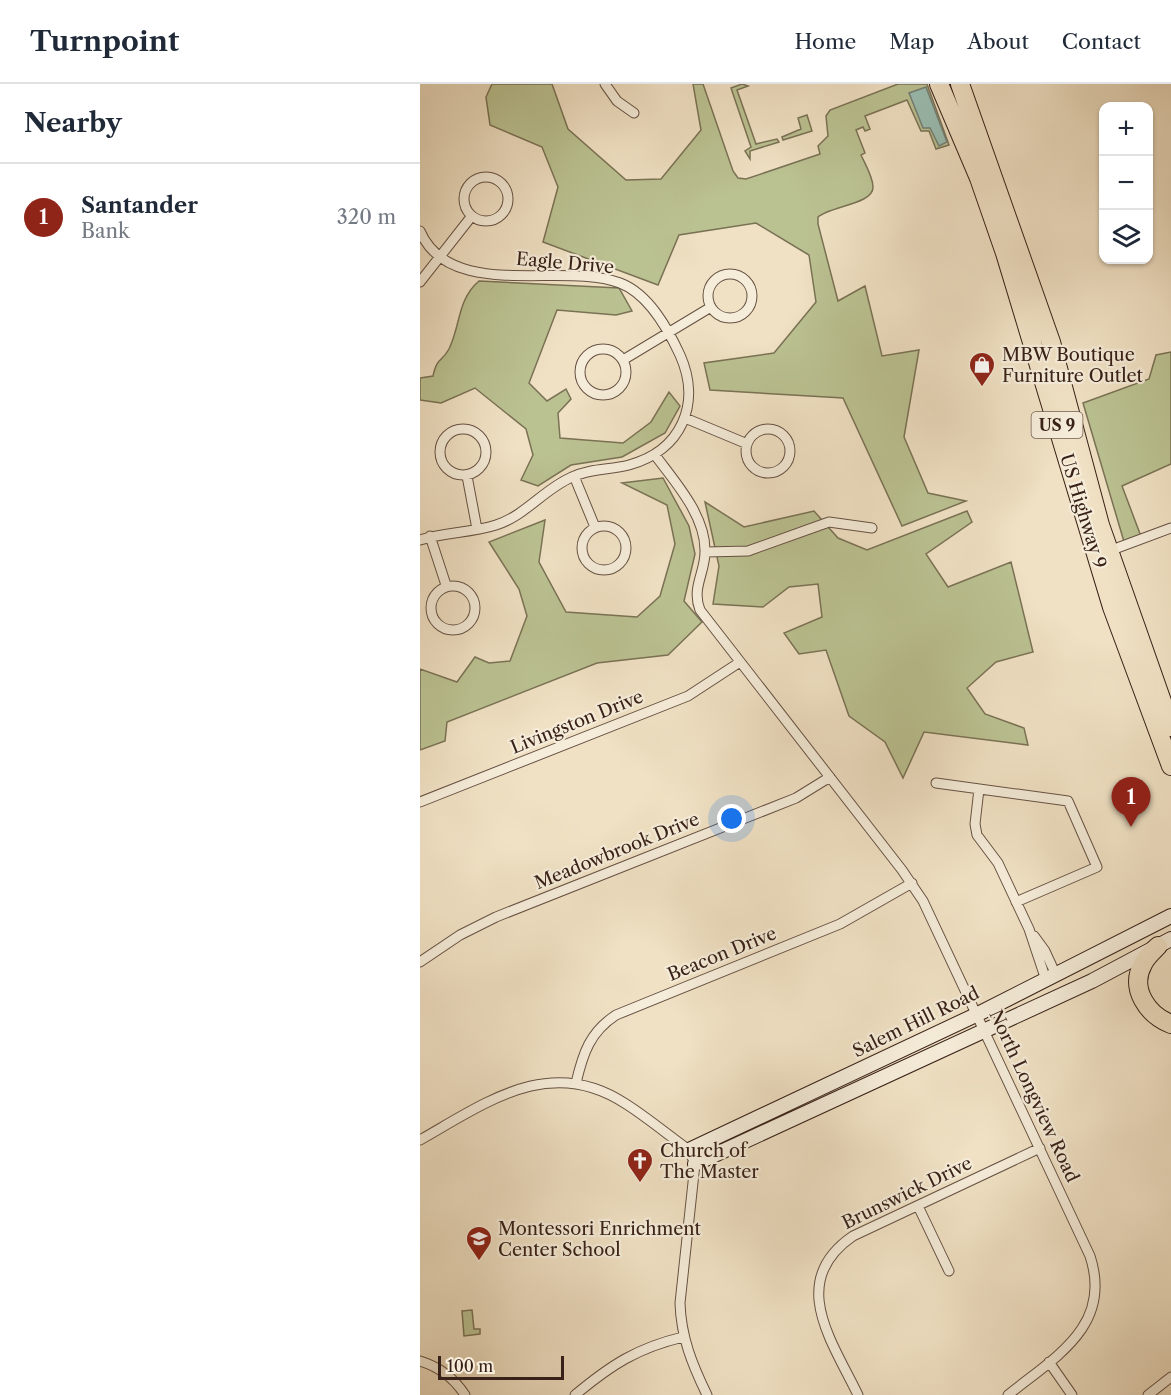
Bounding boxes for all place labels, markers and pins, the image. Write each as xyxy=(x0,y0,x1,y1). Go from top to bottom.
place label: MBW Boutique Furniture Outlet xyxy=(1002,344,1144,387)
shop icon: MBW Boutique Furniture Outlet xyxy=(967,350,997,388)
pin: 1 xyxy=(1112,778,1150,827)
place label: Church of The Master xyxy=(660,1140,759,1183)
church icon: Church of The Master xyxy=(625,1146,655,1184)
place label: Montessori Enrichment Center School xyxy=(498,1218,702,1261)
school or university icon: Montessori Enrichment Center School xyxy=(464,1224,494,1262)

